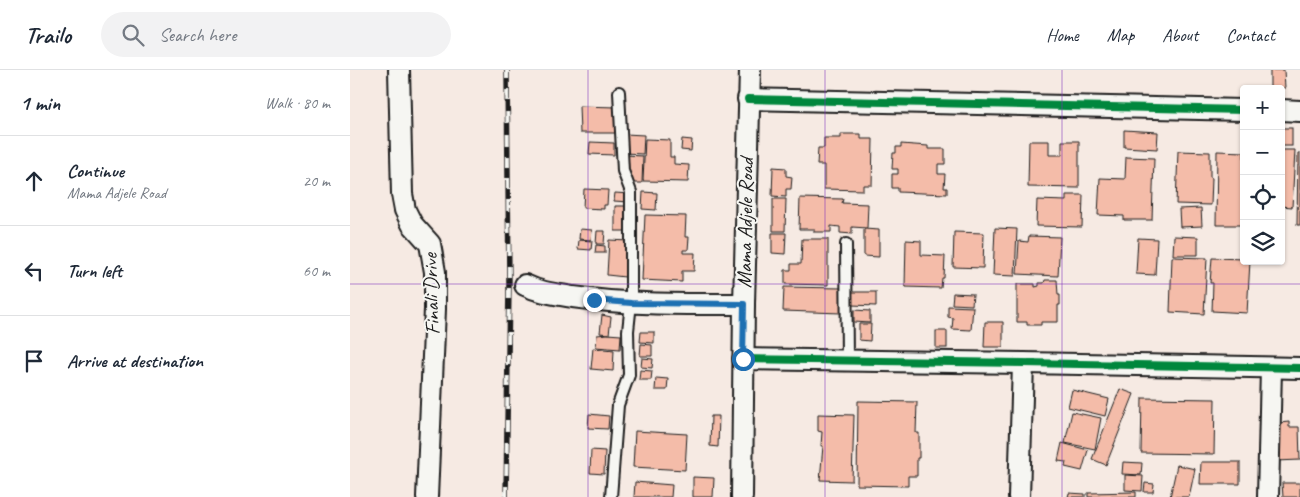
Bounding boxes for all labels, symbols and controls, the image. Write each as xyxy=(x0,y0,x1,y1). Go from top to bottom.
search box xyxy=(101,12,451,57)
text: Trailo xyxy=(25,20,71,50)
icon: search xyxy=(119,21,147,49)
text: Search here xyxy=(159,23,236,47)
text: Home xyxy=(1046,24,1079,46)
text: Map xyxy=(1107,24,1134,46)
text: About xyxy=(1162,24,1198,46)
text: Contact xyxy=(1226,24,1275,46)
map controls xyxy=(1240,85,1285,265)
button: + xyxy=(1240,85,1285,130)
text: 1 min xyxy=(20,90,60,116)
text: Walk · 80 m xyxy=(265,93,330,113)
button: − xyxy=(1240,130,1285,175)
street label: Mama Adjele Road xyxy=(731,154,759,288)
text: Continue xyxy=(67,159,124,183)
icon: ahead xyxy=(20,167,48,195)
text: 20 m xyxy=(303,171,330,191)
button: locate xyxy=(1240,175,1285,220)
text: Mama Adjele Road xyxy=(67,183,166,203)
button: layers xyxy=(1240,220,1285,265)
street label: Finali Drive xyxy=(417,252,445,335)
icon: left xyxy=(20,257,48,285)
text: Turn left xyxy=(67,259,122,283)
text: 60 m xyxy=(303,261,330,281)
route end xyxy=(583,289,606,312)
icon: arrive xyxy=(20,347,48,375)
route start xyxy=(732,348,755,371)
text: Arrive at destination xyxy=(67,349,203,373)

